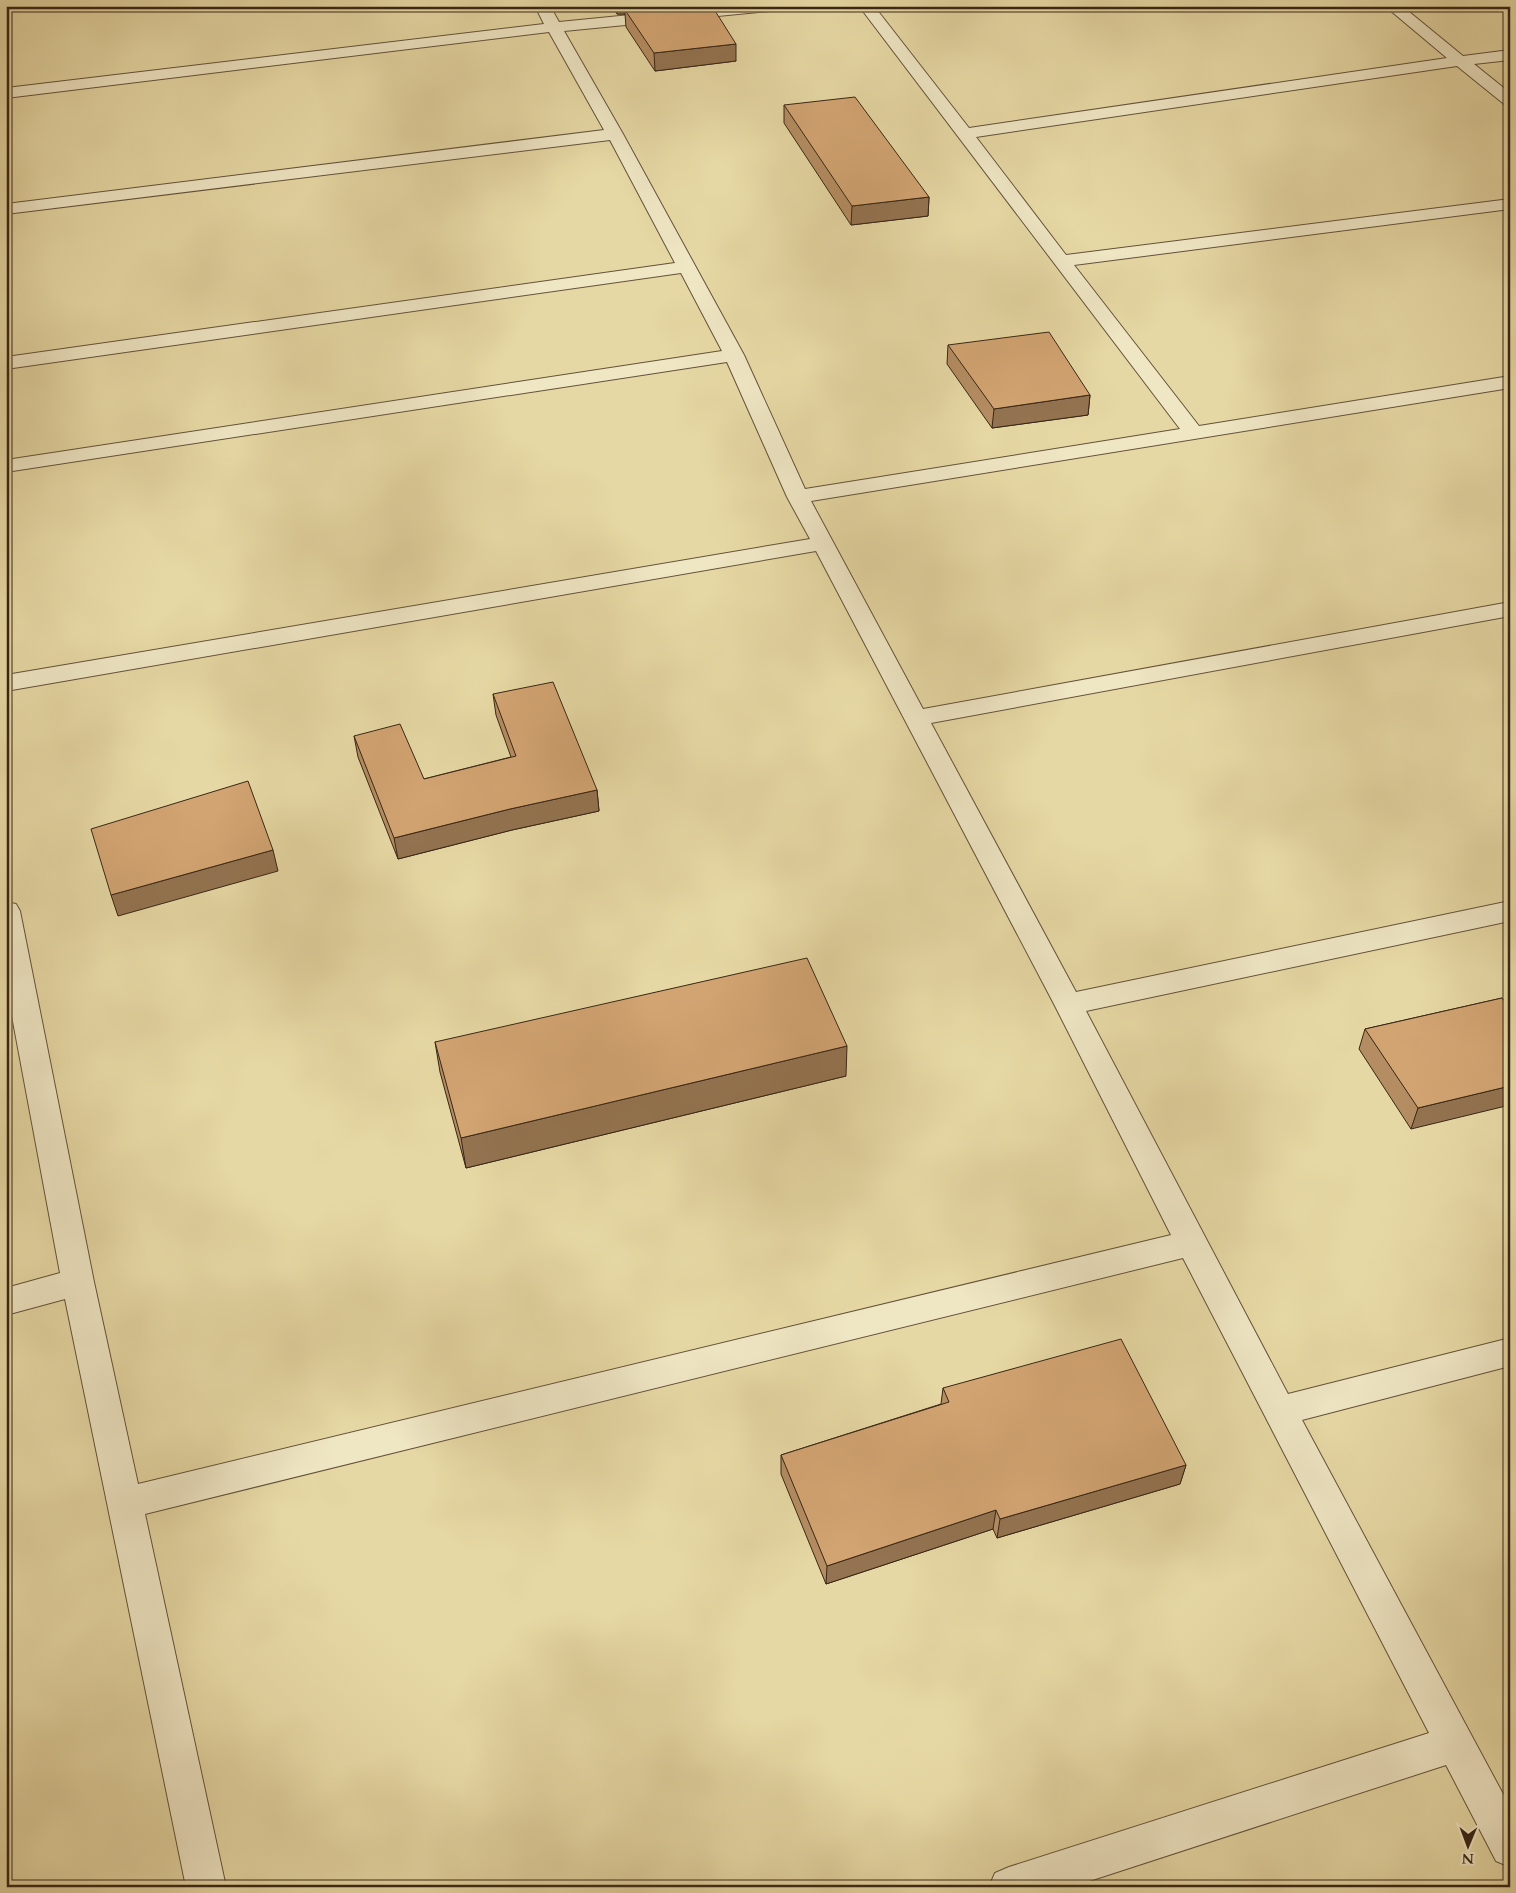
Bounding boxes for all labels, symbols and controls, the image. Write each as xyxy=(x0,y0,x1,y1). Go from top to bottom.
north arrow xyxy=(1444,1820,1494,1870)
text: N xyxy=(1462,1849,1474,1868)

